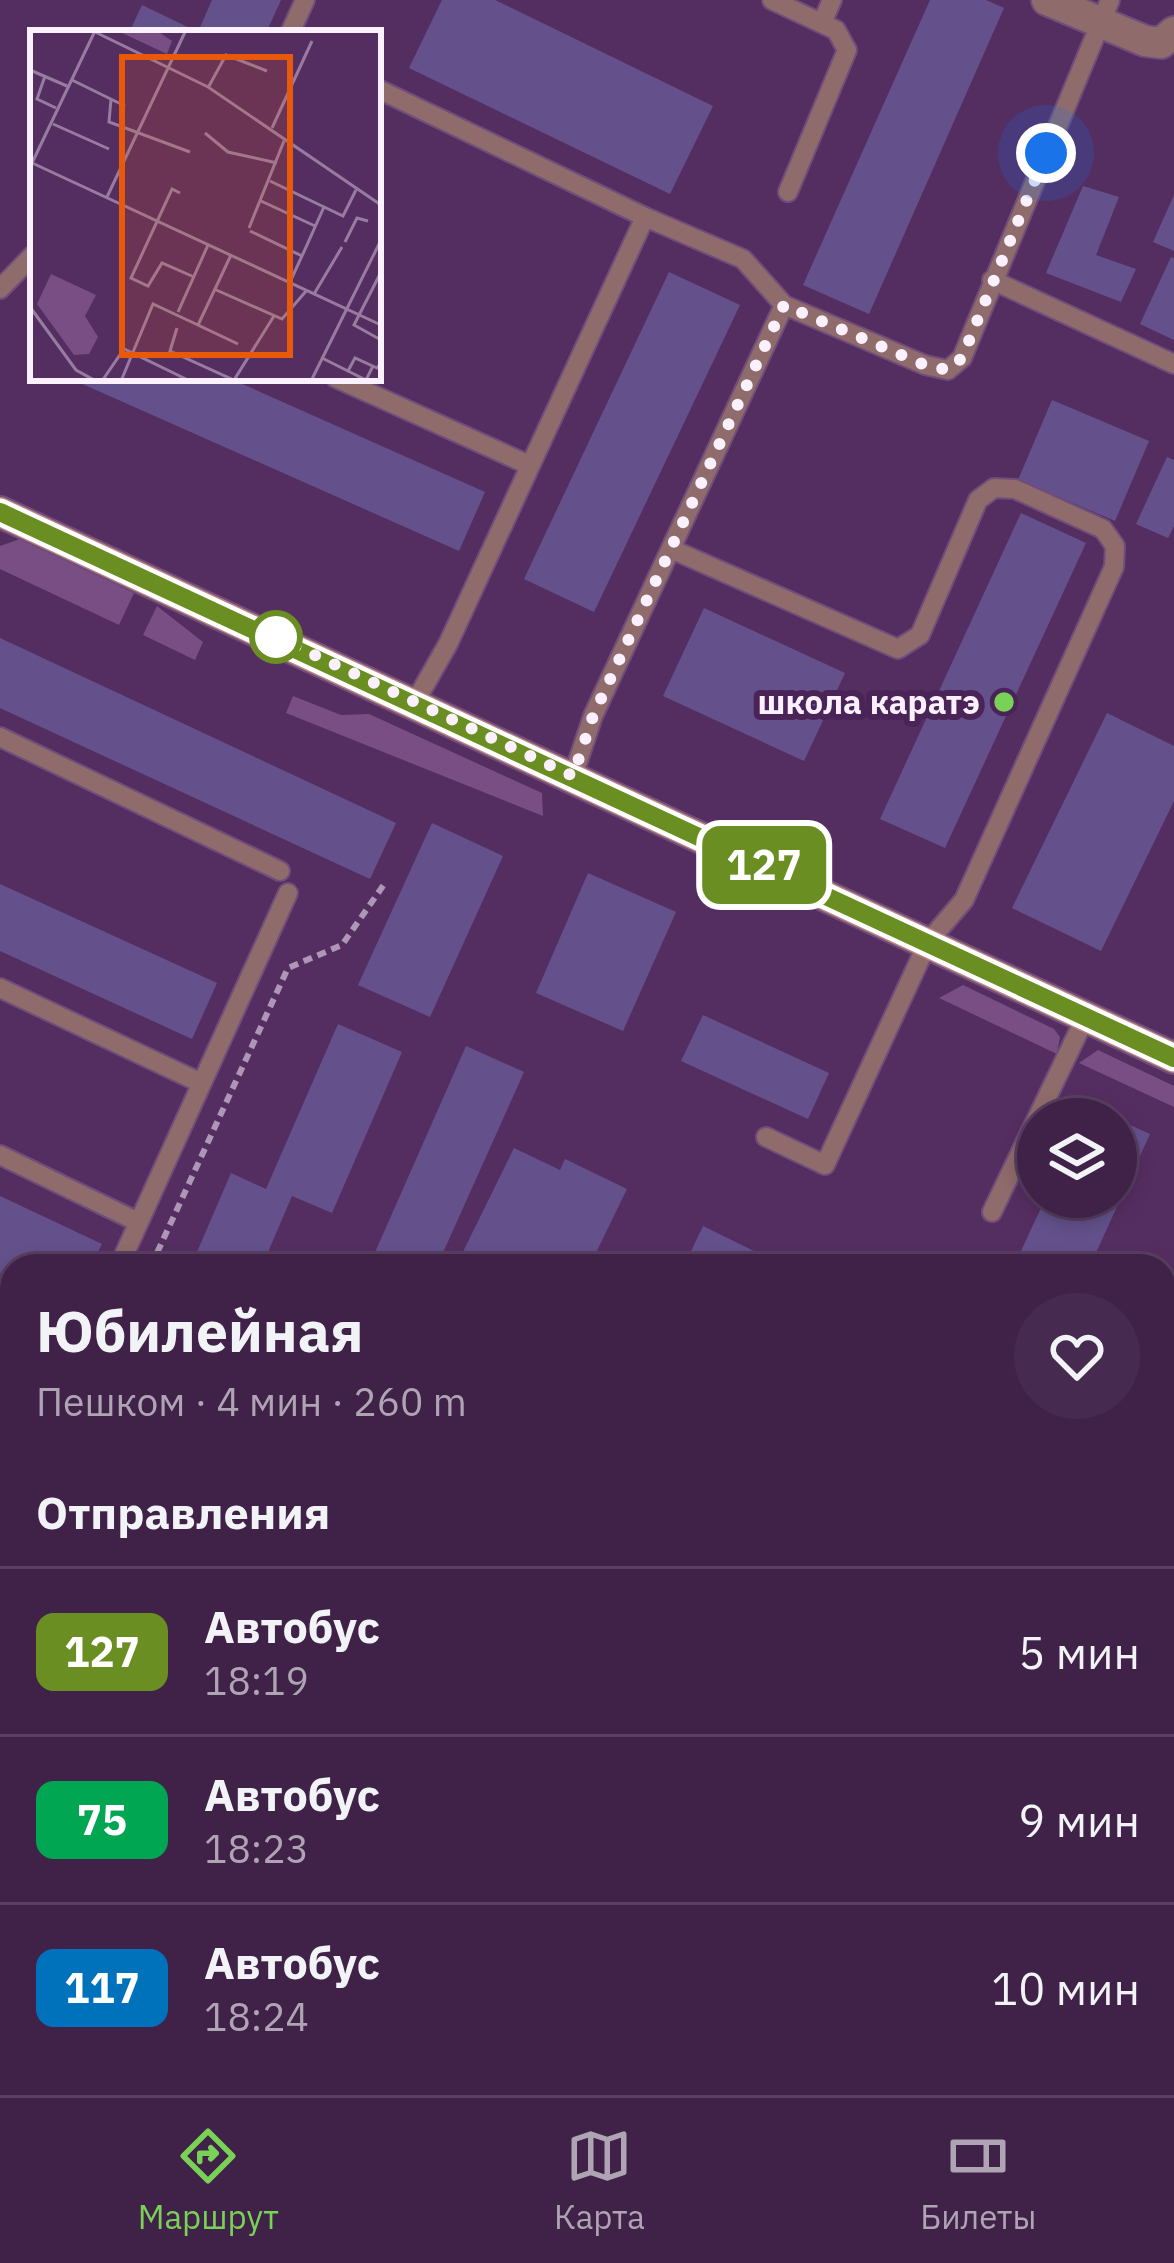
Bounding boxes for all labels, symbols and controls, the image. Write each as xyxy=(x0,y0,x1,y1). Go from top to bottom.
inset map xyxy=(30,30,381,381)
your location xyxy=(1016,123,1076,183)
unlabelled marker xyxy=(251,612,301,662)
place label: школа каратэ xyxy=(758,680,980,723)
marker: школа каратэ xyxy=(991,689,1017,715)
line badge: 127 xyxy=(695,826,833,904)
text: 127 xyxy=(726,837,802,892)
map controls xyxy=(1017,1098,1137,1218)
button: layers xyxy=(1017,1098,1137,1218)
button: heart xyxy=(1014,1293,1140,1419)
text: Юбилейная xyxy=(36,1294,364,1368)
text: Пешком · 4 мин · 260 m xyxy=(36,1376,467,1427)
text: Отправления xyxy=(36,1483,330,1541)
text: Автобус xyxy=(204,1597,380,1655)
text: 5 мин xyxy=(1018,1623,1140,1681)
text: 127 xyxy=(64,1624,140,1679)
text: 18:19 xyxy=(204,1655,309,1706)
text: Автобус xyxy=(204,1765,380,1823)
text: 9 мин xyxy=(1018,1791,1140,1849)
text: 75 xyxy=(77,1792,127,1847)
text: 18:23 xyxy=(204,1823,309,1874)
text: Автобус xyxy=(204,1933,380,1991)
text: 10 мин xyxy=(991,1959,1140,2017)
text: 117 xyxy=(64,1960,140,2015)
text: 18:24 xyxy=(204,1991,309,2042)
tab: Маршрут xyxy=(138,2123,279,2238)
tab: Карта xyxy=(554,2123,645,2238)
tab: Билеты xyxy=(920,2123,1036,2238)

